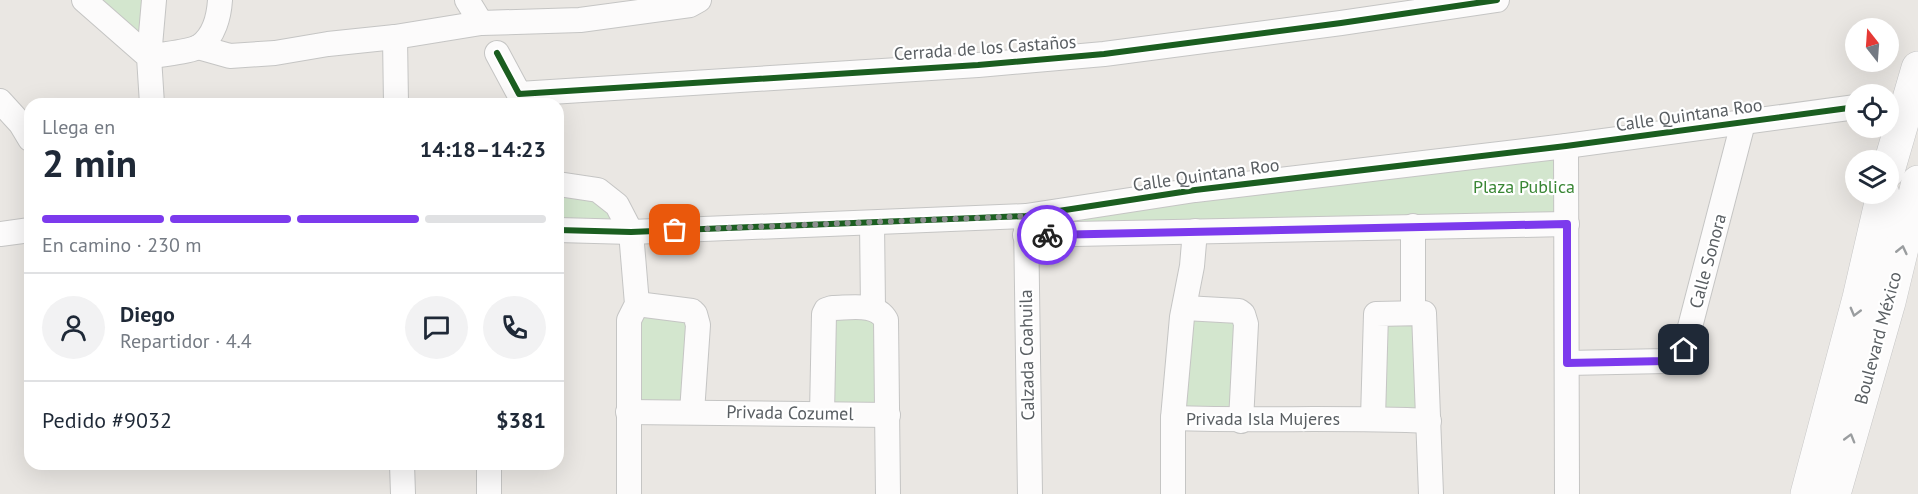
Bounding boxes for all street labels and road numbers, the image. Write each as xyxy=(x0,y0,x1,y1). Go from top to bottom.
street label: Cerrada de los Castaños xyxy=(893,30,1077,65)
street label: Calle Quintana Roo xyxy=(1614,93,1764,136)
street label: Calle Quintana Roo xyxy=(1131,153,1281,196)
street label: Calle Sonora xyxy=(1684,211,1731,311)
street label: Boulevard México xyxy=(1849,269,1906,407)
street label: Calzada Coahuila xyxy=(1014,289,1039,421)
street label: Privada Cozumel xyxy=(726,400,855,425)
street label: Privada Isla Mujeres xyxy=(1186,407,1340,430)

